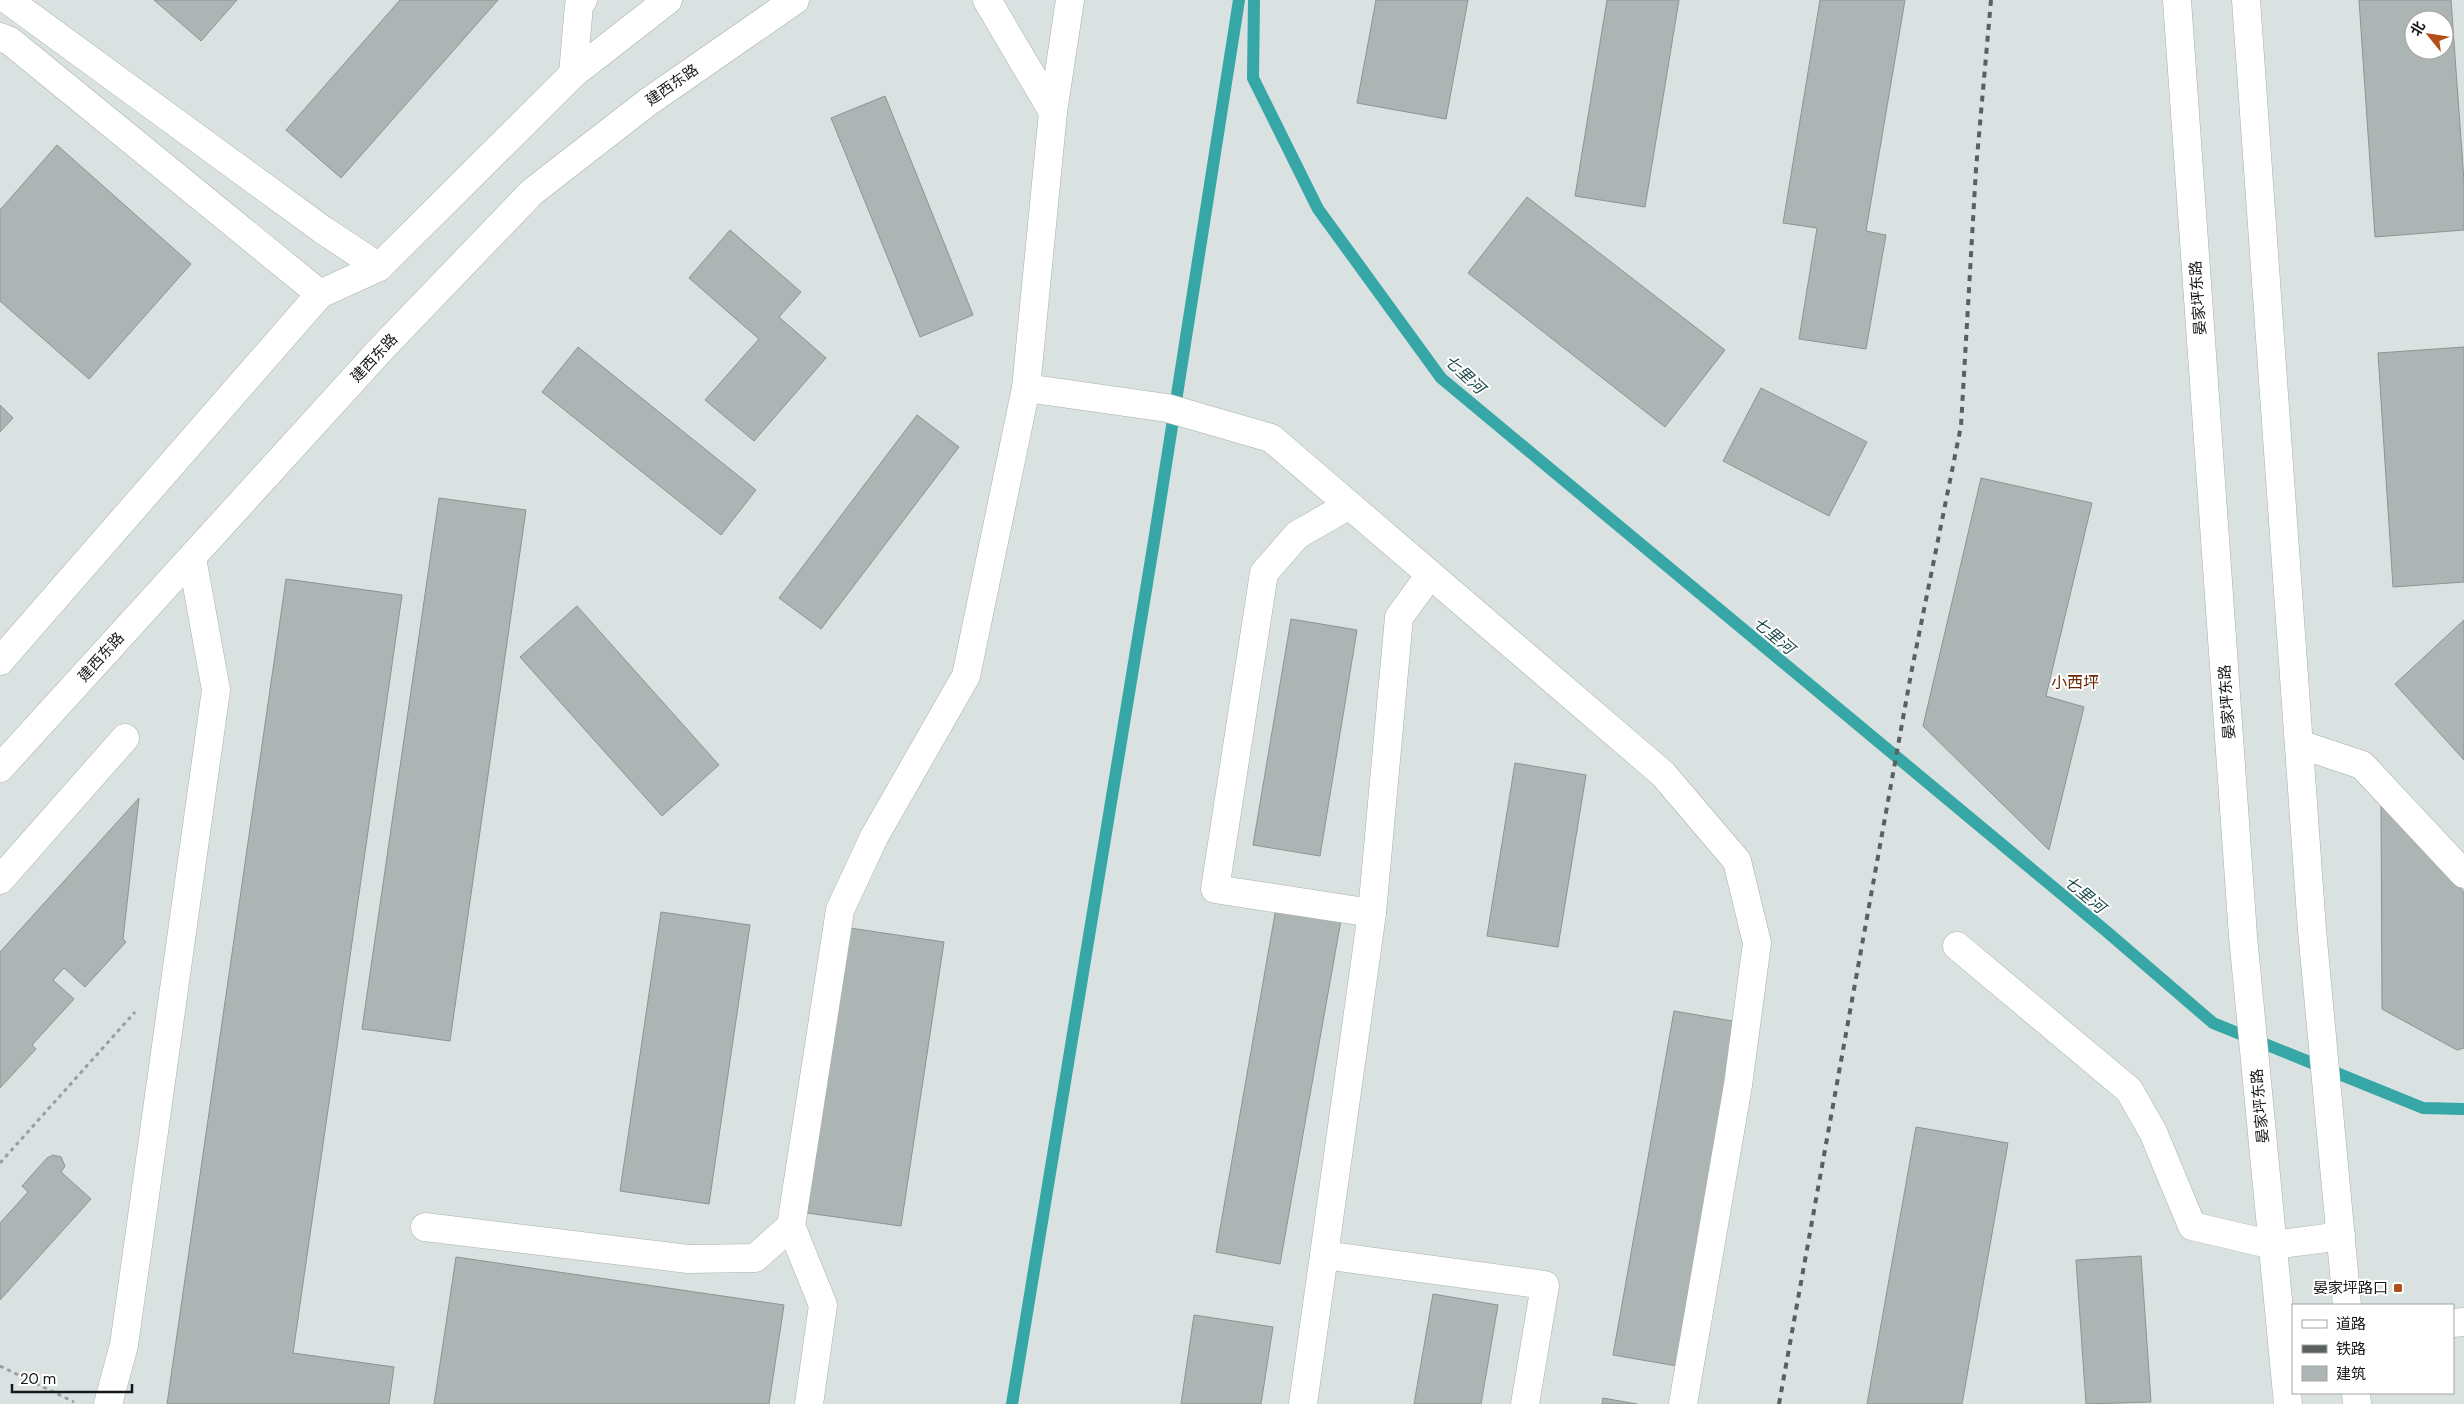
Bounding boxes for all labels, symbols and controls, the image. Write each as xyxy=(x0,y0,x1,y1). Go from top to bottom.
north arrow xyxy=(2404,10,2454,60)
text: 北 xyxy=(2406,18,2429,39)
street label: 建西东路 xyxy=(642,60,702,110)
street label: 晏家坪东路 xyxy=(2185,260,2211,336)
street label: 建西东路 xyxy=(346,329,402,387)
water label: 七里河 xyxy=(1440,350,1492,400)
water label: 七里河 xyxy=(1749,612,1801,661)
street label: 建西东路 xyxy=(73,628,129,686)
street label: 晏家坪东路 xyxy=(2214,664,2240,740)
district label: 小西坪 xyxy=(2051,672,2099,693)
water label: 七里河 xyxy=(2060,871,2112,920)
street label: 晏家坪东路 xyxy=(2247,1068,2273,1144)
place label: 晏家坪路口 xyxy=(2313,1278,2388,1298)
marker: 晏家坪路口 xyxy=(2392,1282,2404,1294)
legend xyxy=(2292,1304,2454,1394)
text: 道路 xyxy=(2336,1314,2366,1334)
text: 铁路 xyxy=(2336,1339,2366,1359)
scale bar xyxy=(12,1362,132,1394)
text: 建筑 xyxy=(2336,1364,2366,1384)
text: 20 m xyxy=(20,1369,56,1389)

